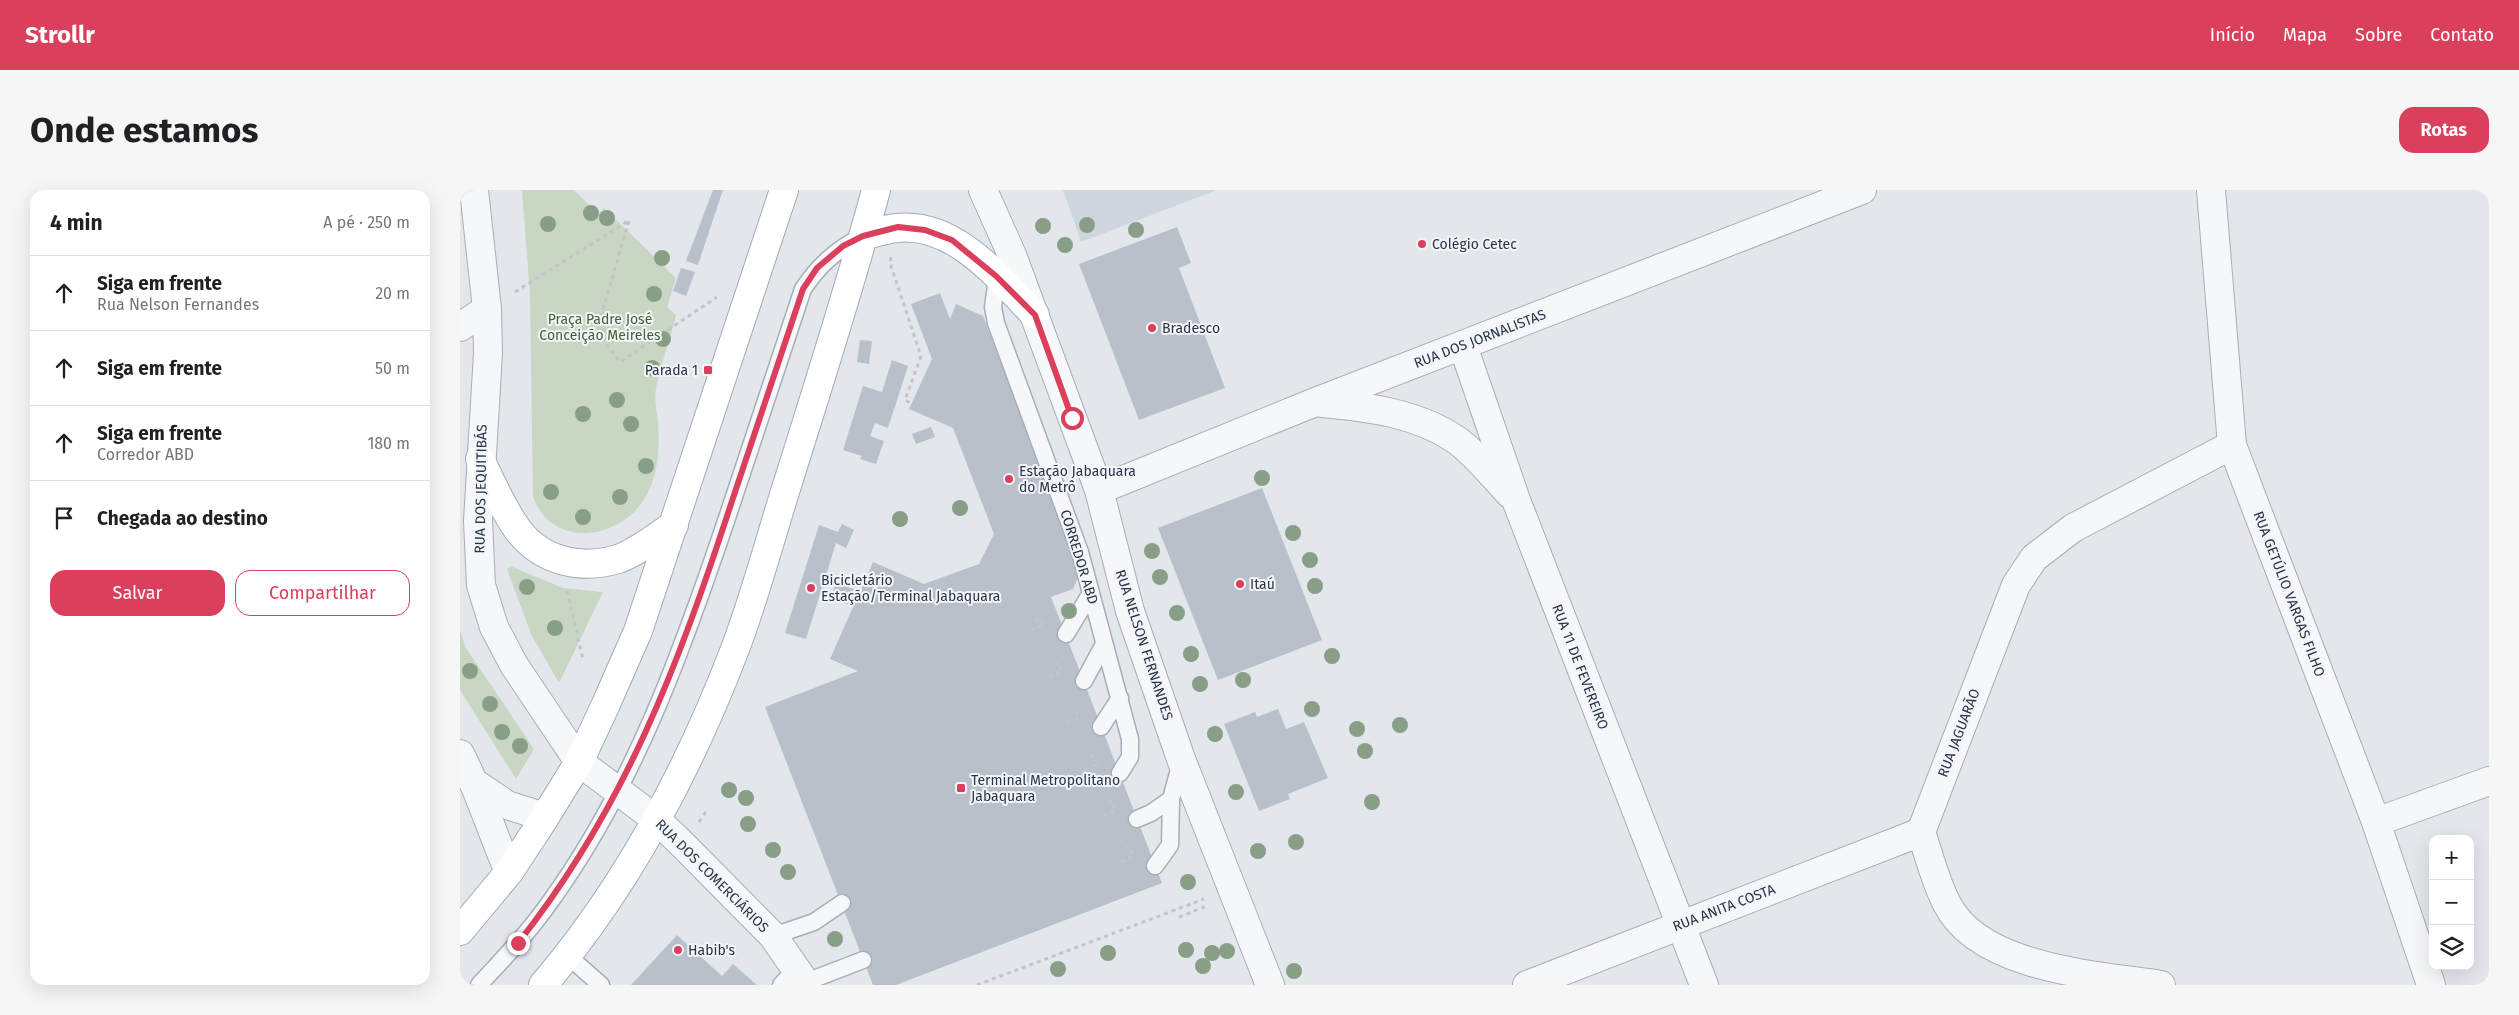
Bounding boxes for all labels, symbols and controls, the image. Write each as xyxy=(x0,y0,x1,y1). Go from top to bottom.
text: Strollr xyxy=(25,21,95,49)
text: Início xyxy=(2210,24,2255,46)
text: Mapa xyxy=(2283,24,2327,46)
text: Sobre xyxy=(2355,24,2402,46)
text: Contato xyxy=(2430,24,2494,46)
button: Rotas xyxy=(2399,107,2489,153)
text: Onde estamos xyxy=(30,109,258,151)
text: 4 min xyxy=(50,210,103,236)
text: A pé · 250 m xyxy=(323,213,410,232)
place label: Colégio Cetec xyxy=(1432,236,1517,253)
marker: Colégio Cetec xyxy=(1416,238,1428,250)
text: Siga em frente xyxy=(97,272,222,295)
icon: ahead xyxy=(50,279,78,307)
text: 20 m xyxy=(375,284,410,303)
text: Rua Nelson Fernandes xyxy=(97,295,259,314)
street label: RUA DOS JORNALISTAS xyxy=(1412,306,1549,372)
park label: Praça Padre José Conceição Meireles xyxy=(539,311,661,344)
place label: Bradesco xyxy=(1162,320,1220,337)
marker: Bradesco xyxy=(1146,322,1158,334)
icon: ahead xyxy=(50,354,78,382)
text: Siga em frente xyxy=(97,357,222,380)
text: 50 m xyxy=(375,359,410,378)
place label: Parada 1 xyxy=(645,362,698,379)
marker: Parada 1 xyxy=(702,364,714,376)
route start xyxy=(1061,407,1084,430)
text: Siga em frente xyxy=(97,422,222,445)
street label: RUA DOS JEQUITIBÁS xyxy=(470,424,491,554)
icon: ahead xyxy=(50,429,78,457)
text: 180 m xyxy=(367,434,410,453)
text: Corredor ABD xyxy=(97,445,194,464)
place label: Estação Jabaquara do Metrô xyxy=(1019,463,1136,496)
marker: Estação Jabaquara do Metrô xyxy=(1003,473,1015,485)
icon: arrive xyxy=(50,504,78,532)
text: Chegada ao destino xyxy=(97,507,268,530)
street label: CORREDOR ABD xyxy=(1057,508,1101,606)
street label: RUA GETÚLIO VARGAS FILHO xyxy=(2250,508,2329,679)
street label: RUA NELSON FERNANDES xyxy=(1112,567,1177,723)
button: Salvar xyxy=(50,570,225,616)
button: Compartilhar xyxy=(235,570,410,616)
place label: Bicicletário Estação/Terminal Jabaquara xyxy=(821,572,1000,605)
place label: Itaú xyxy=(1250,576,1275,593)
marker: Itaú xyxy=(1234,578,1246,590)
marker: Bicicletário Estação/Terminal Jabaquara xyxy=(805,582,817,594)
street label: RUA 11 DE FEVEREIRO xyxy=(1548,602,1612,732)
street label: RUA JAGUARÃO xyxy=(1934,686,1984,780)
place label: Terminal Metropolitano Jabaquara xyxy=(971,772,1120,805)
marker: Terminal Metropolitano Jabaquara xyxy=(955,782,967,794)
street label: RUA DOS COMERCIÁRIOS xyxy=(652,815,773,936)
map controls xyxy=(2429,835,2474,970)
button: + xyxy=(2429,835,2474,880)
button: − xyxy=(2429,880,2474,925)
street label: RUA ANITA COSTA xyxy=(1670,881,1778,935)
button: layers xyxy=(2429,925,2474,970)
route end xyxy=(507,932,530,955)
place label: Habib's xyxy=(688,942,736,959)
marker: Habib's xyxy=(672,944,684,956)

